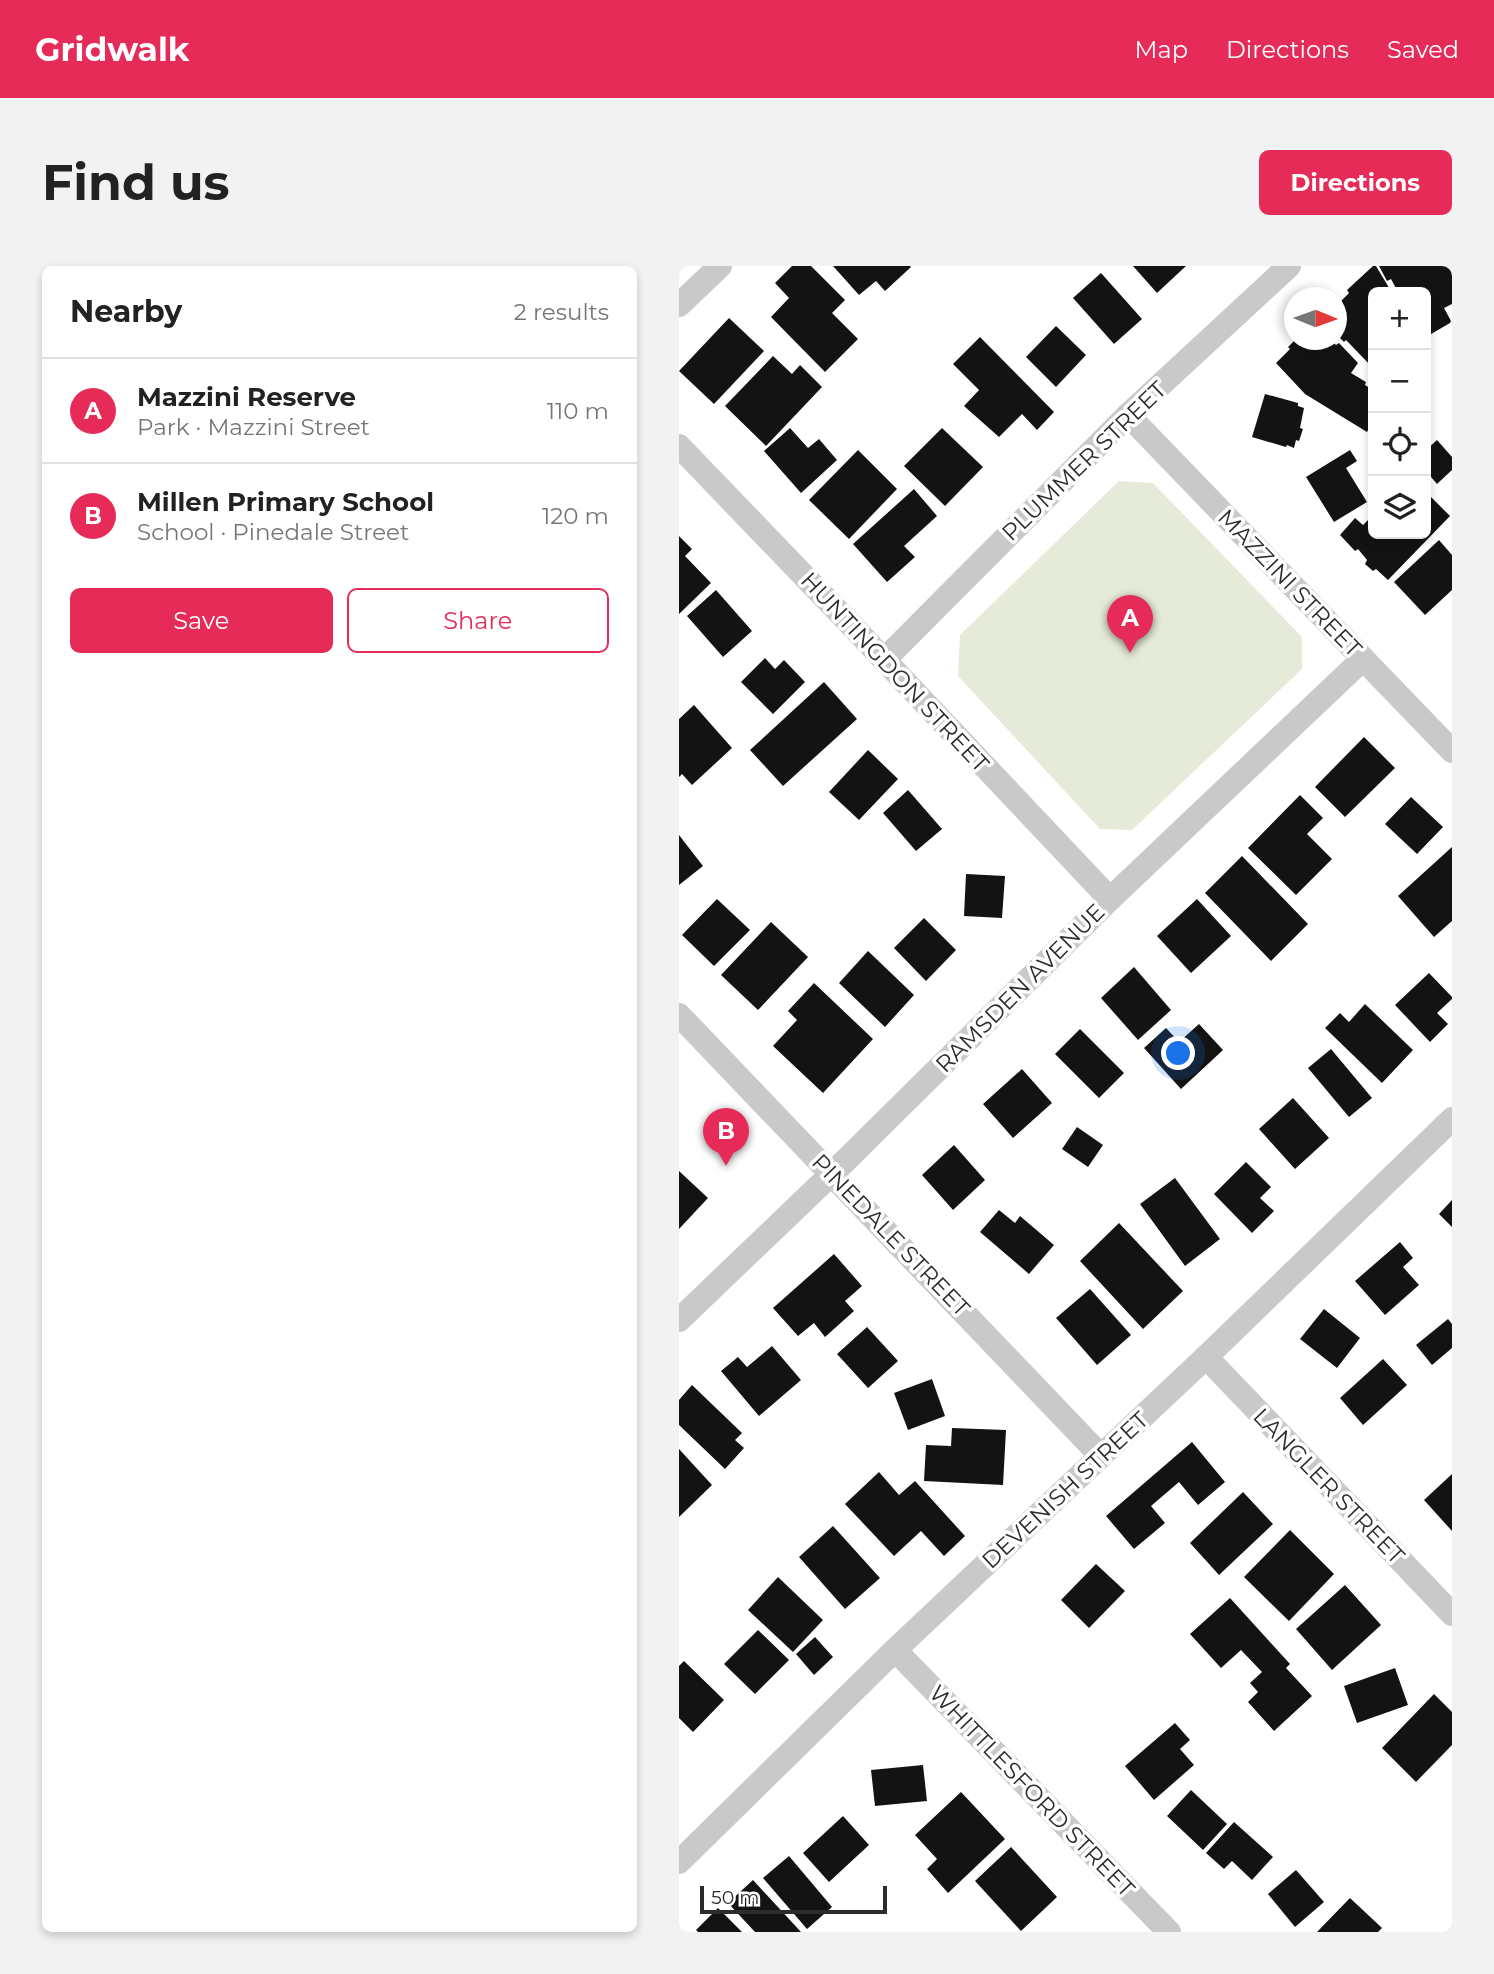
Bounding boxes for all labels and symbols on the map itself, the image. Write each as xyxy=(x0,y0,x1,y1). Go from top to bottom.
north arrow xyxy=(1284,287,1347,350)
street label: PLUMMER STREET xyxy=(996,375,1173,547)
street label: MAZZINI STREET xyxy=(1212,503,1368,663)
street label: HUNTINGDON STREET xyxy=(795,566,995,778)
pin: A xyxy=(1107,595,1153,653)
street label: RAMSDEN AVENUE xyxy=(930,898,1110,1078)
your location xyxy=(1161,1036,1195,1070)
pin: B xyxy=(703,1108,749,1166)
street label: PINEDALE STREET xyxy=(806,1148,976,1323)
street label: LANGLER STREET xyxy=(1247,1402,1411,1570)
street label: DEVENISH STREET xyxy=(976,1405,1155,1574)
street label: WHITTLESFORD STREET xyxy=(923,1679,1141,1903)
scale bar xyxy=(700,1883,887,1915)

